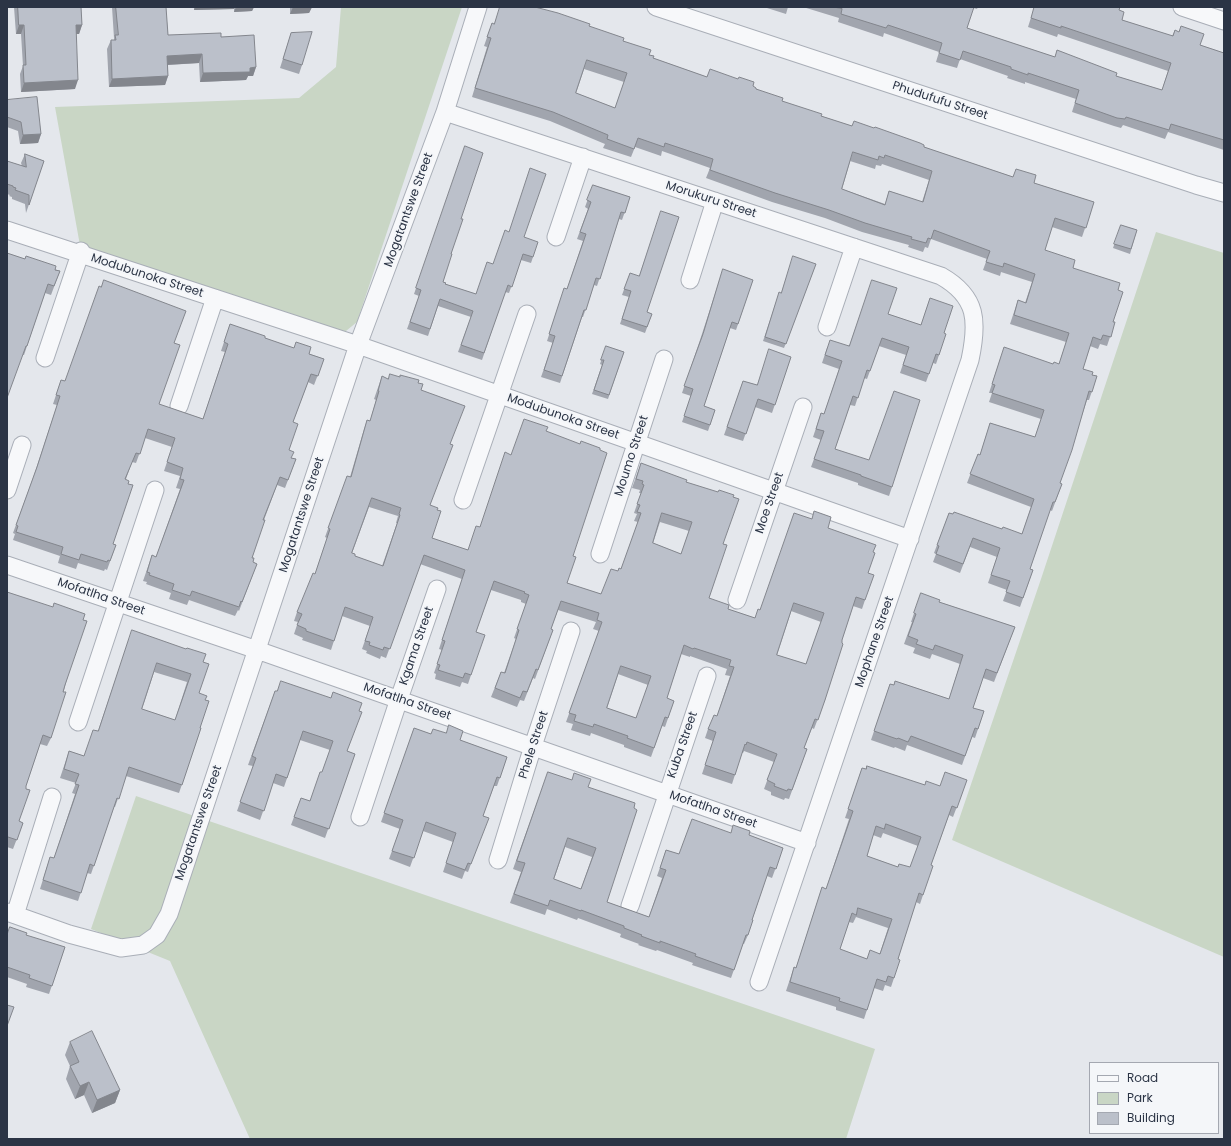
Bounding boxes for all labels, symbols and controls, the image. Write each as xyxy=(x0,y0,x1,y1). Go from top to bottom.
street label: Phudufufu Street xyxy=(890,79,990,123)
street label: Mogatantswe Street xyxy=(382,151,436,269)
street label: Morukuru Street xyxy=(664,179,758,221)
street label: Modubunoka Street xyxy=(89,251,205,301)
street label: Modubunoka Street xyxy=(505,391,621,443)
street label: Moumo Street xyxy=(612,414,652,498)
street label: Mogatantswe Street xyxy=(277,455,327,575)
street label: Moe Street xyxy=(753,470,787,536)
street label: Mofatlha Street xyxy=(55,575,147,619)
street label: Mophane Street xyxy=(853,595,897,689)
street label: Kgama Street xyxy=(397,605,437,687)
street label: Mofatlha Street xyxy=(361,680,453,724)
street label: Phele Street xyxy=(516,709,552,781)
street label: Kuba Street xyxy=(665,710,701,780)
street label: Mogatantswe Street xyxy=(173,764,225,882)
street label: Mofatlha Street xyxy=(667,788,759,832)
legend xyxy=(1089,1062,1219,1134)
text: Road xyxy=(1127,1069,1158,1086)
text: Park xyxy=(1127,1089,1153,1106)
text: Building xyxy=(1127,1109,1175,1126)

